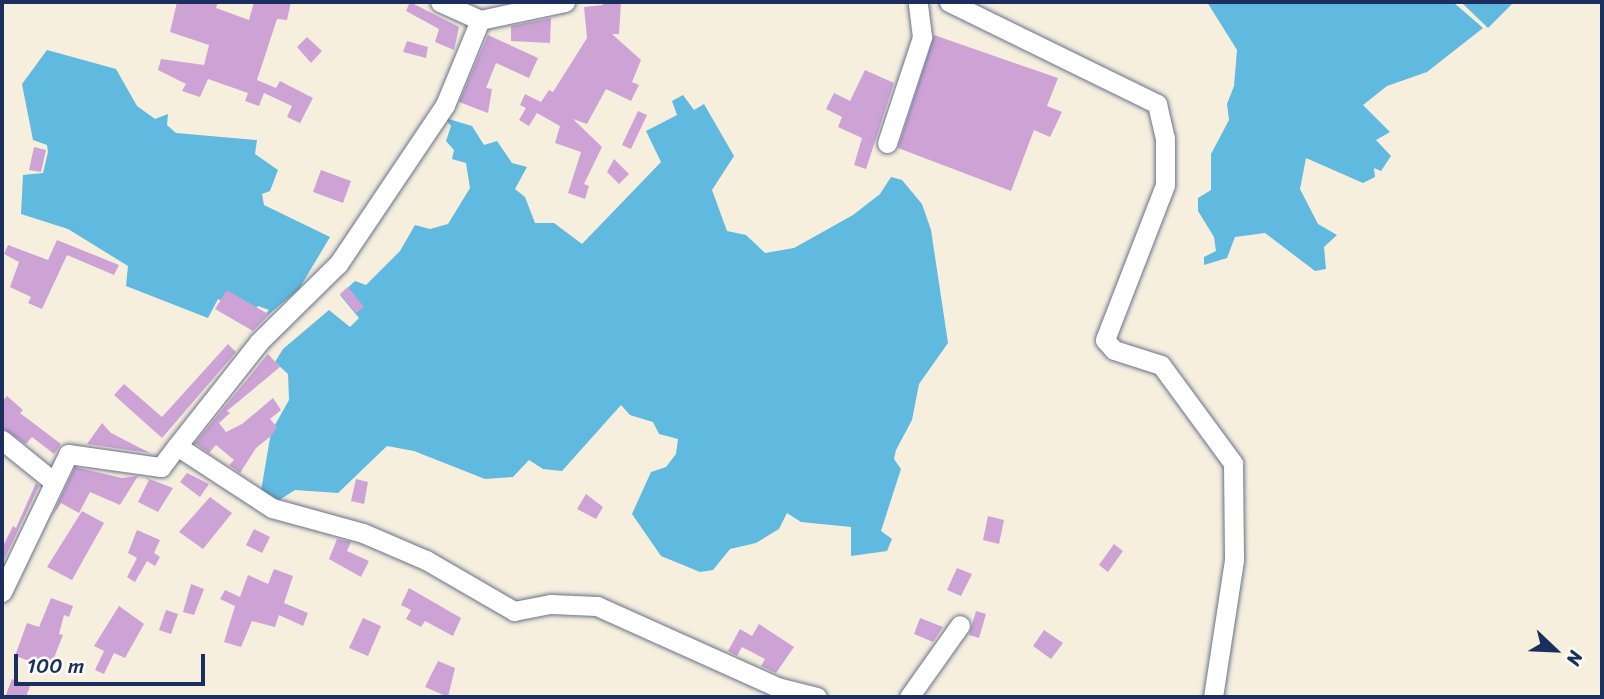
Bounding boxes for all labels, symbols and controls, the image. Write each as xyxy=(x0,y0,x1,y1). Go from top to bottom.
north arrow xyxy=(1520,615,1590,685)
scale bar xyxy=(18,640,208,684)
text: N xyxy=(1557,646,1593,671)
text: 100 m xyxy=(27,647,84,685)

